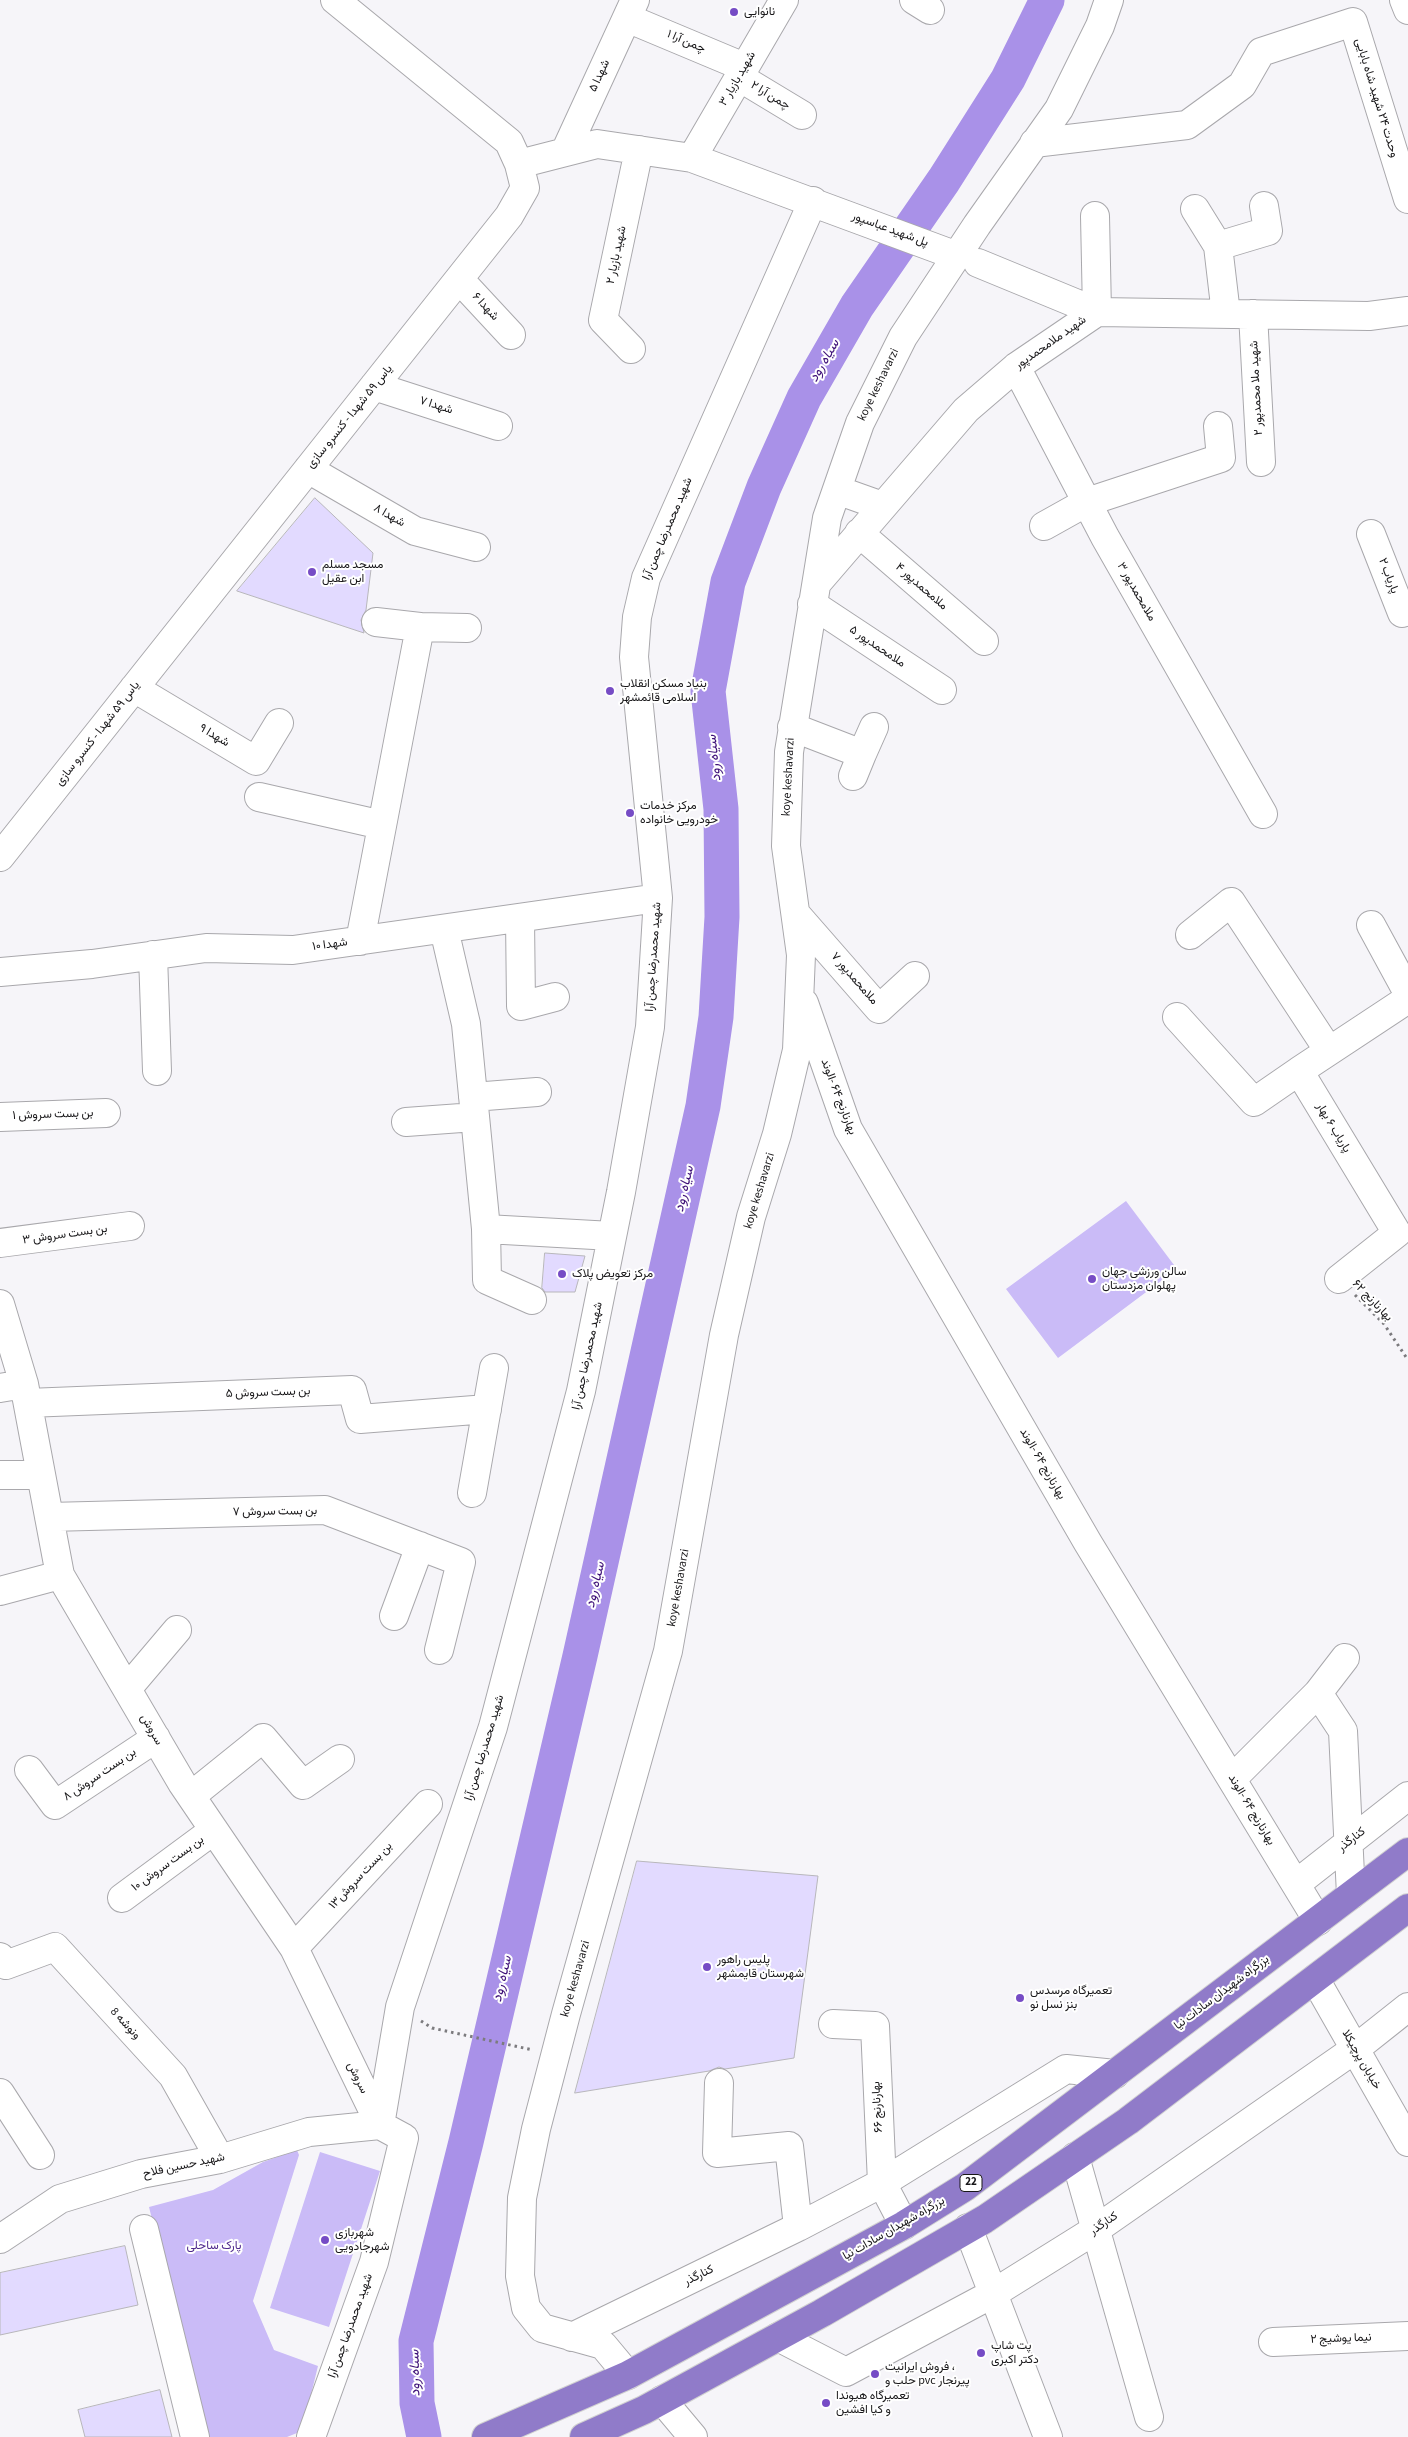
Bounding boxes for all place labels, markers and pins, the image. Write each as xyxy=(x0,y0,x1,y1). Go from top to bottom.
place label: نانوایی xyxy=(744,5,775,19)
marker: نانوایی xyxy=(728,6,740,18)
place label: مسجد مسلم ابن عقیل xyxy=(322,558,383,586)
marker: مسجد مسلم ابن عقیل xyxy=(306,566,318,578)
place label: بنیاد مسکن انقلاب اسلامی قائمشهر xyxy=(620,677,707,705)
marker: بنیاد مسکن انقلاب اسلامی قائمشهر xyxy=(604,685,616,697)
place label: مرکز خدمات خودرویی خانواده xyxy=(640,799,718,827)
marker: مرکز خدمات خودرویی خانواده xyxy=(624,807,636,819)
place label: سالن ورزشی جهان پهلوان مزدستان xyxy=(1102,1265,1186,1293)
place label: مرکز تعویض پلاک xyxy=(572,1267,653,1281)
marker: مرکز تعویض پلاک xyxy=(556,1268,568,1280)
marker: سالن ورزشی جهان پهلوان مزدستان xyxy=(1086,1273,1098,1285)
place label: پلیس راهور شهرستان قایمشهر xyxy=(717,1953,804,1981)
marker: پلیس راهور شهرستان قایمشهر xyxy=(701,1961,713,1973)
place label: تعمیرگاه مرسدس بنز نسل نو xyxy=(1030,1984,1112,2012)
marker: تعمیرگاه مرسدس بنز نسل نو xyxy=(1014,1992,1026,2004)
place label: شهربازی شهرجادویی xyxy=(335,2226,390,2254)
marker: شهربازی شهرجادویی xyxy=(319,2234,331,2246)
place label: پت شاپ دکتر اکبری xyxy=(991,2339,1039,2367)
marker: پت شاپ دکتر اکبری xyxy=(975,2347,987,2359)
place label: فروش ایرانیت ، حلب و pvc پیرنجار xyxy=(885,2360,970,2388)
marker: فروش ایرانیت ، حلب و pvc پیرنجار xyxy=(869,2368,881,2380)
place label: تعمیرگاه هیوندا و کیا افشین xyxy=(836,2389,909,2417)
marker: تعمیرگاه هیوندا و کیا افشین xyxy=(820,2397,832,2409)

